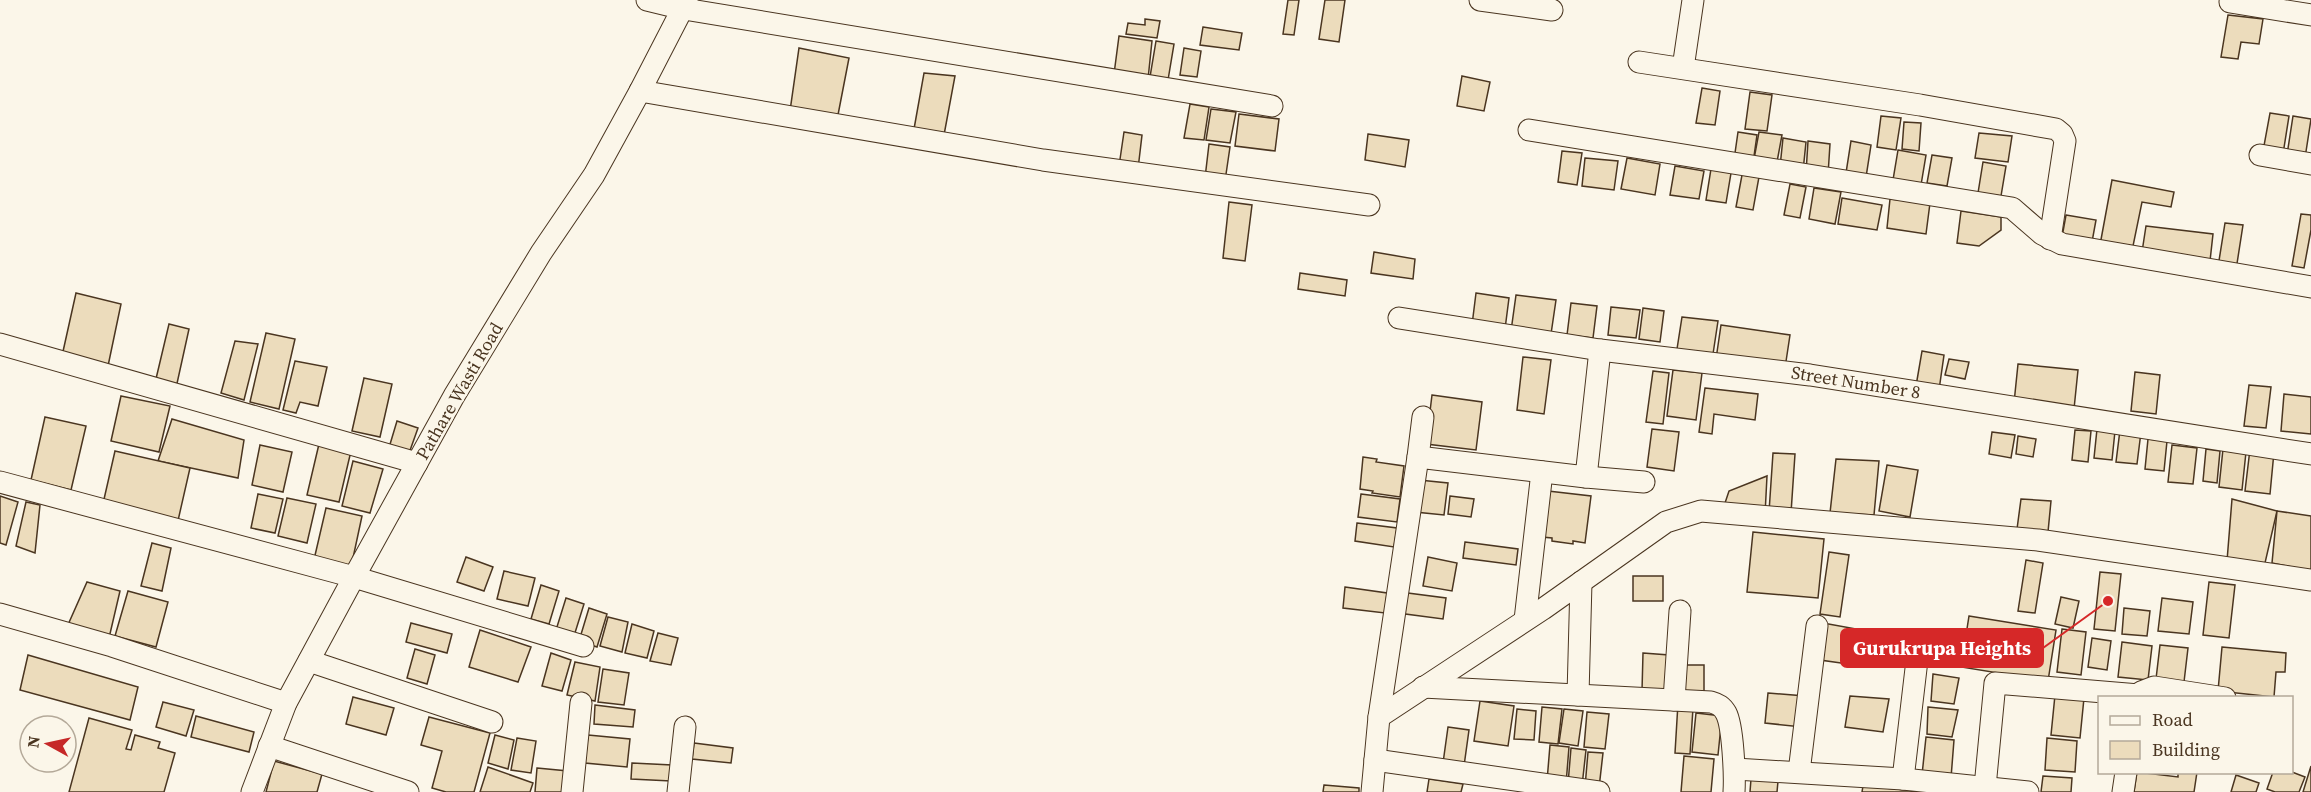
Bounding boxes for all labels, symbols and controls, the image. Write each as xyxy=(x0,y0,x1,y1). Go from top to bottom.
street label: Pathare Wasti Road xyxy=(409,318,509,464)
street label: Street Number 8 xyxy=(1790,359,1922,405)
callout: Gurukrupa Heights xyxy=(1841,629,2043,667)
text: Gurukrupa Heights xyxy=(1853,634,2031,662)
legend xyxy=(2098,696,2293,774)
text: Road xyxy=(2152,707,2193,732)
north arrow xyxy=(18,714,78,774)
text: N xyxy=(21,734,45,749)
text: Building xyxy=(2152,737,2220,762)

